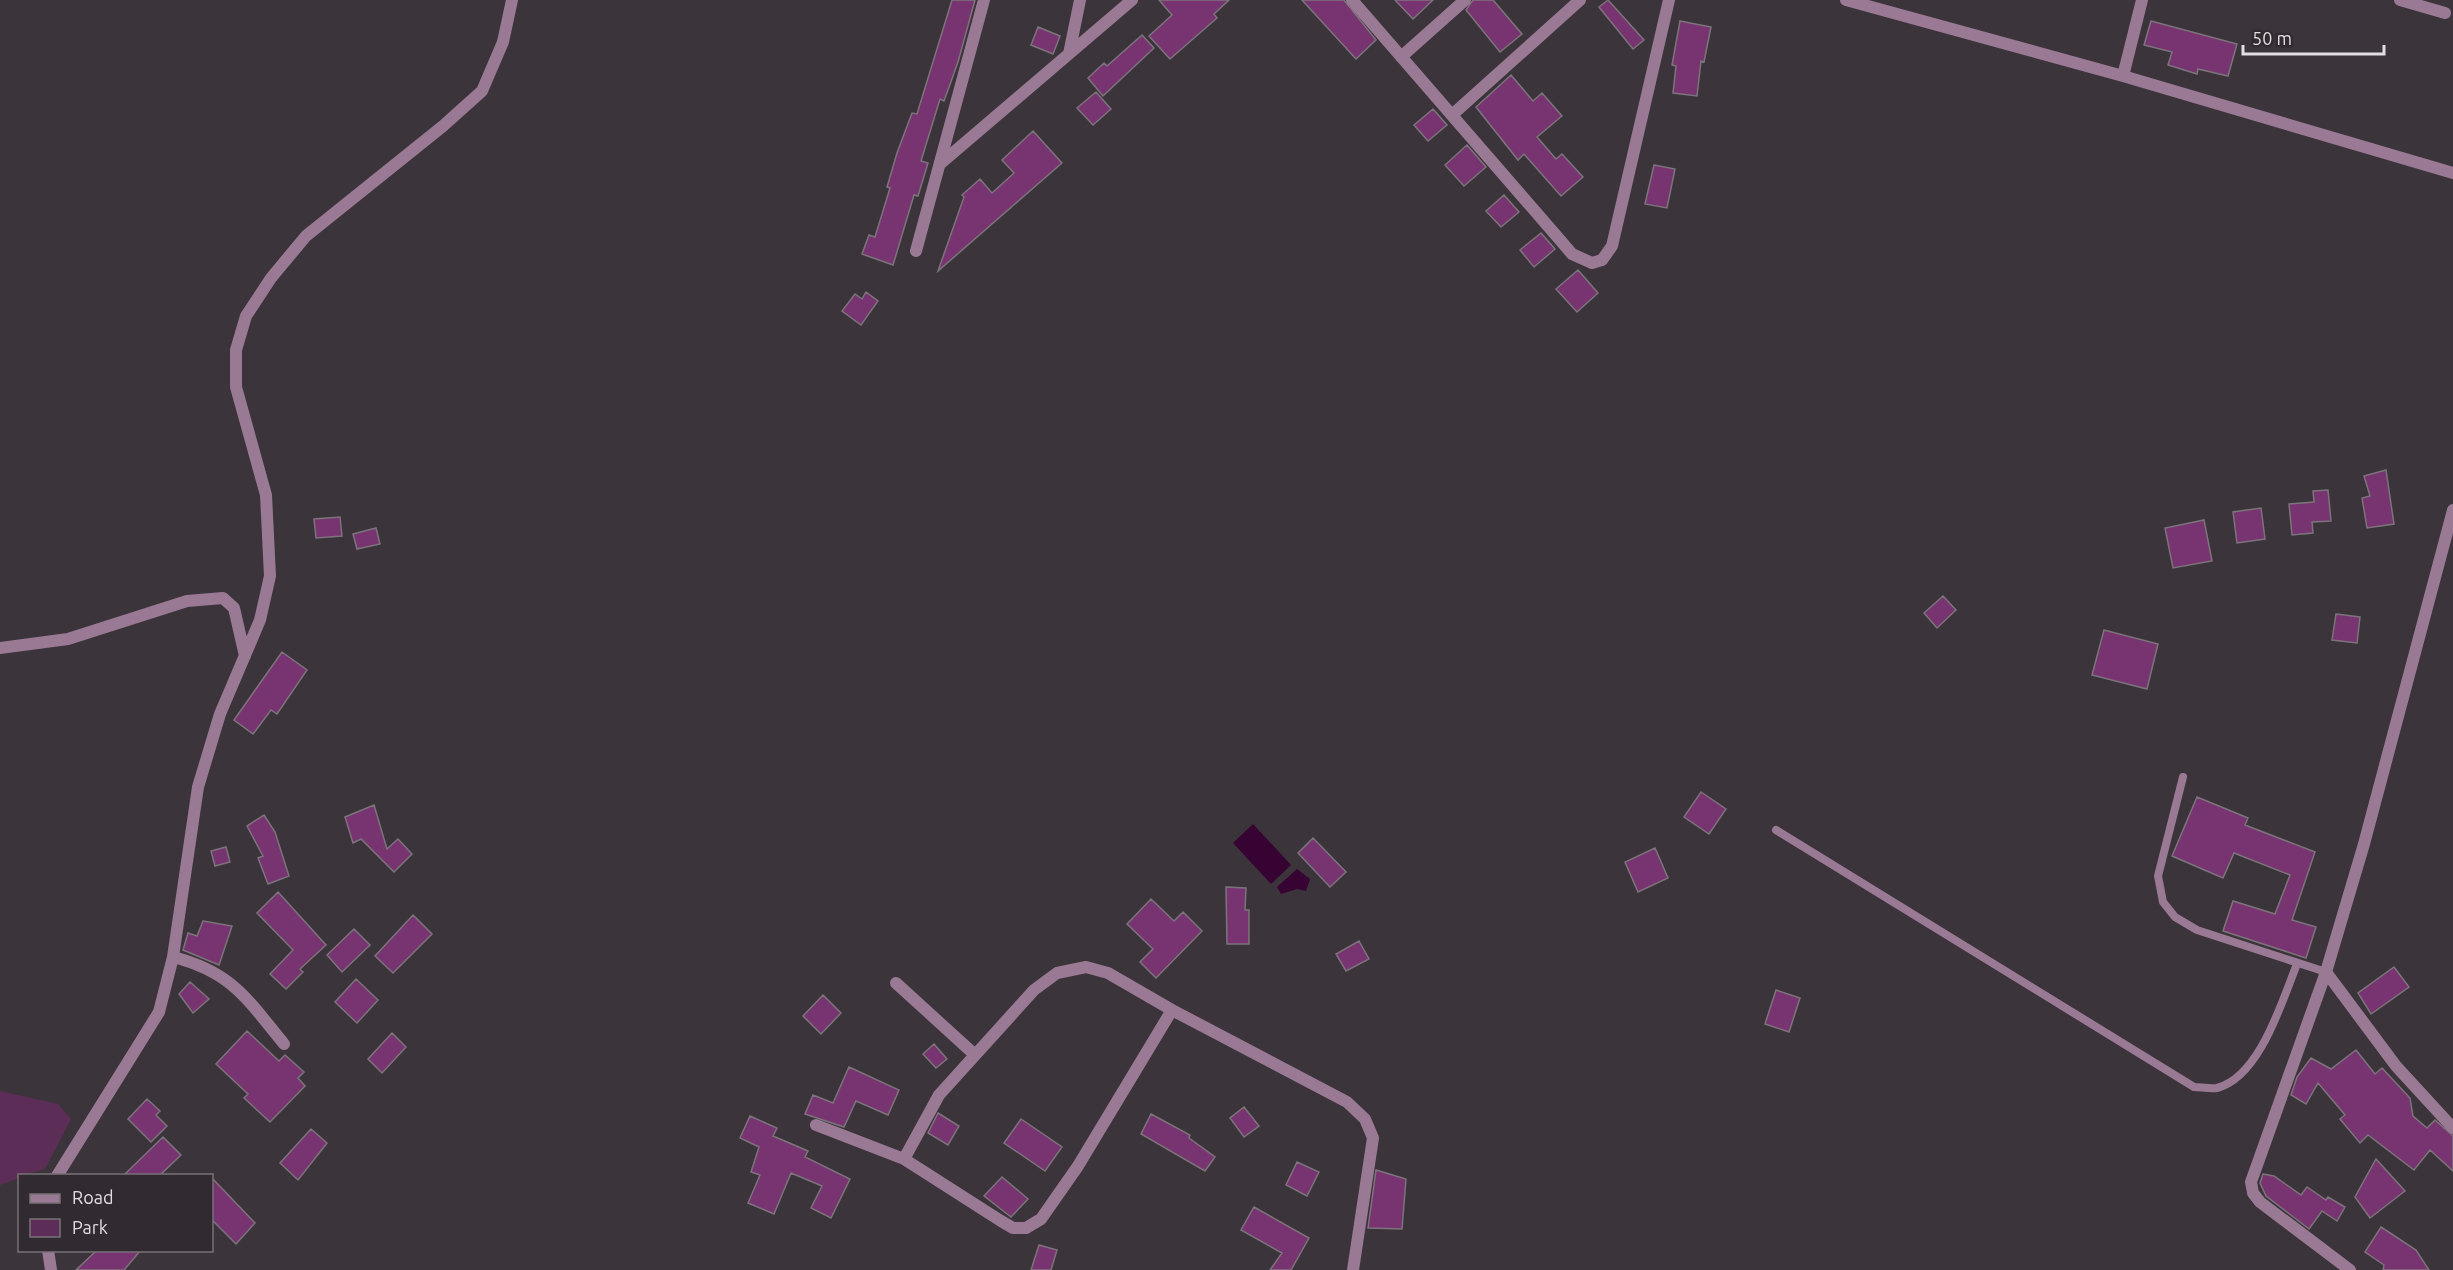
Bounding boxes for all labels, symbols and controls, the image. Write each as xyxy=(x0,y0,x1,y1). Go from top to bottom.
scale bar xyxy=(2243,18,2384,56)
text: 50 m xyxy=(2252,28,2292,48)
legend xyxy=(18,1174,213,1252)
text: Road xyxy=(72,1187,114,1207)
text: Park xyxy=(72,1217,108,1237)

